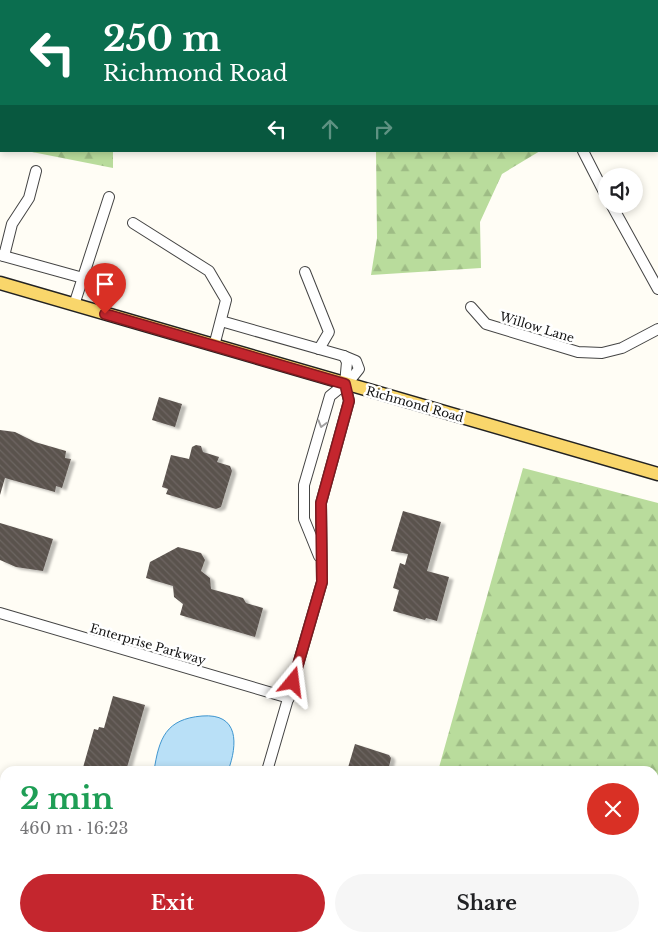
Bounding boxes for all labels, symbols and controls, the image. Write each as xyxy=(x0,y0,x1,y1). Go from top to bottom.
text: 250 m xyxy=(103,17,221,60)
icon: left xyxy=(20,20,85,85)
text: Richmond Road xyxy=(103,60,288,87)
icon: left xyxy=(263,115,291,143)
icon: ahead xyxy=(316,115,344,143)
icon: right xyxy=(369,115,397,143)
map controls xyxy=(598,168,643,213)
button: sound xyxy=(598,168,643,213)
pin xyxy=(84,263,126,314)
icon: arrive xyxy=(91,270,119,298)
street label: Willow Lane xyxy=(497,308,576,346)
street label: Richmond Road xyxy=(365,383,465,425)
one-way arrow xyxy=(317,420,327,428)
street label: Enterprise Parkway xyxy=(88,620,208,668)
position arrow xyxy=(266,655,318,707)
text: 2 min xyxy=(20,780,113,817)
button: close xyxy=(587,783,639,835)
text: 460 m · 16:23 xyxy=(20,818,128,838)
button: Exit xyxy=(20,874,325,932)
button: Share xyxy=(335,874,639,932)

